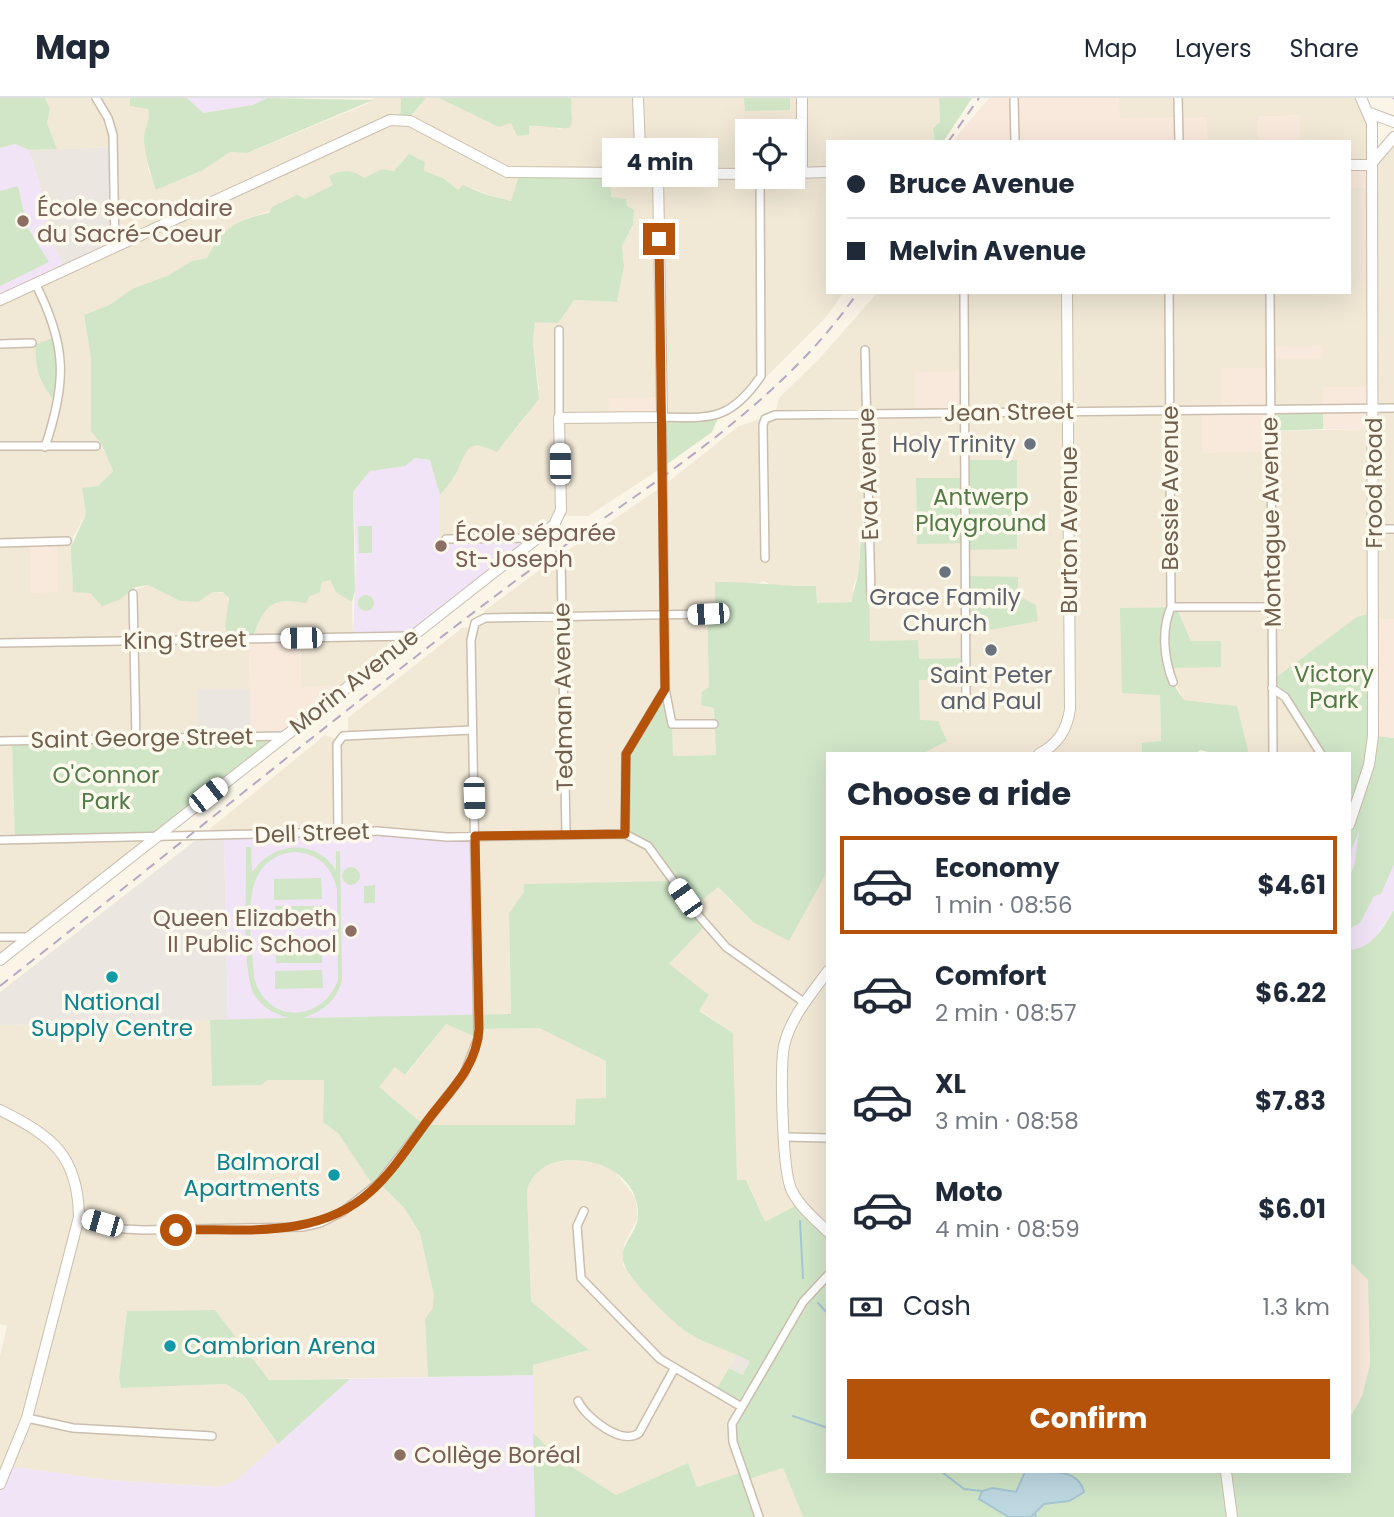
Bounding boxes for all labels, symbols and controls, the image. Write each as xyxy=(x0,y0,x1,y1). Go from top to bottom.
text: Map xyxy=(35,24,110,71)
text: Map xyxy=(1084,32,1137,65)
text: Layers xyxy=(1175,32,1251,65)
text: Share xyxy=(1289,32,1359,65)
map controls xyxy=(735,119,805,189)
button: locate xyxy=(735,119,805,189)
callout: 4 min xyxy=(601,138,717,186)
text: 4 min xyxy=(626,146,694,178)
text: Bruce Avenue xyxy=(889,166,1075,202)
place label: École secondaire du Sacré-Coeur xyxy=(37,192,233,250)
marker: École secondaire du Sacré-Coeur xyxy=(15,213,31,229)
route end xyxy=(643,223,675,255)
text: Melvin Avenue xyxy=(889,233,1086,269)
street label: Jean Street xyxy=(944,395,1074,429)
street label: Bessie Avenue xyxy=(1154,406,1186,570)
street label: Eva Avenue xyxy=(850,407,886,541)
street label: Montague Avenue xyxy=(1253,417,1289,627)
street label: Frood Road xyxy=(1358,417,1390,549)
place label: Holy Trinity xyxy=(892,428,1016,460)
marker: Holy Trinity xyxy=(1022,436,1038,452)
car xyxy=(550,443,571,485)
street label: Burton Avenue xyxy=(1053,446,1085,614)
park label: Antwerp Playground xyxy=(915,481,1047,539)
place label: École séparée St-Joseph xyxy=(455,517,616,575)
marker: École séparée St-Joseph xyxy=(433,538,449,554)
marker: Grace Family Church xyxy=(937,564,953,580)
place label: Grace Family Church xyxy=(869,581,1021,639)
street label: Tedman Avenue xyxy=(545,602,581,792)
car xyxy=(687,602,730,626)
street label: Morin Avenue xyxy=(283,620,425,742)
street label: King Street xyxy=(123,623,247,657)
car xyxy=(280,627,323,649)
marker: Saint Peter and Paul xyxy=(983,642,999,658)
park label: Victory Park xyxy=(1294,658,1374,716)
place label: Saint Peter and Paul xyxy=(930,659,1052,717)
street label: Saint George Street xyxy=(30,720,254,756)
park label: O'Connor Park xyxy=(53,759,159,817)
text: Choose a ride xyxy=(847,771,1071,816)
car xyxy=(185,774,232,816)
car xyxy=(463,777,486,819)
street label: Dell Street xyxy=(254,815,370,851)
text: Economy xyxy=(935,850,1059,886)
icon: car xyxy=(851,854,914,917)
text: $4.61 xyxy=(1258,867,1326,903)
car xyxy=(665,875,706,921)
text: 1 min · 08:56 xyxy=(935,889,1073,921)
place label: Queen Elizabeth II Public School xyxy=(153,902,337,960)
marker: Queen Elizabeth II Public School xyxy=(343,923,359,939)
text: Comfort xyxy=(935,958,1047,994)
icon: car xyxy=(851,962,914,1025)
marker: National Supply Centre xyxy=(104,969,120,985)
text: $6.22 xyxy=(1255,975,1326,1011)
place label: National Supply Centre xyxy=(31,986,193,1044)
text: 2 min · 08:57 xyxy=(935,997,1076,1029)
text: XL xyxy=(935,1066,966,1102)
icon: car xyxy=(851,1070,914,1133)
text: $7.83 xyxy=(1255,1083,1326,1119)
text: 3 min · 08:58 xyxy=(935,1105,1079,1137)
place label: Balmoral Apartments xyxy=(183,1146,320,1204)
marker: Balmoral Apartments xyxy=(326,1167,342,1183)
text: Moto xyxy=(935,1174,1003,1210)
icon: car xyxy=(851,1178,914,1241)
text: $6.01 xyxy=(1258,1191,1326,1227)
car xyxy=(79,1207,126,1239)
text: 4 min · 08:59 xyxy=(935,1213,1080,1245)
route start xyxy=(160,1214,192,1246)
icon: cash xyxy=(847,1288,885,1326)
text: Cash xyxy=(903,1288,971,1324)
text: 1.3 km xyxy=(1263,1291,1330,1323)
place label: Cambrian Arena xyxy=(184,1330,376,1362)
marker: Cambrian Arena xyxy=(162,1338,178,1354)
button: Confirm xyxy=(847,1379,1330,1459)
place label: Collège Boréal xyxy=(414,1439,581,1471)
marker: Collège Boréal xyxy=(392,1447,408,1463)

